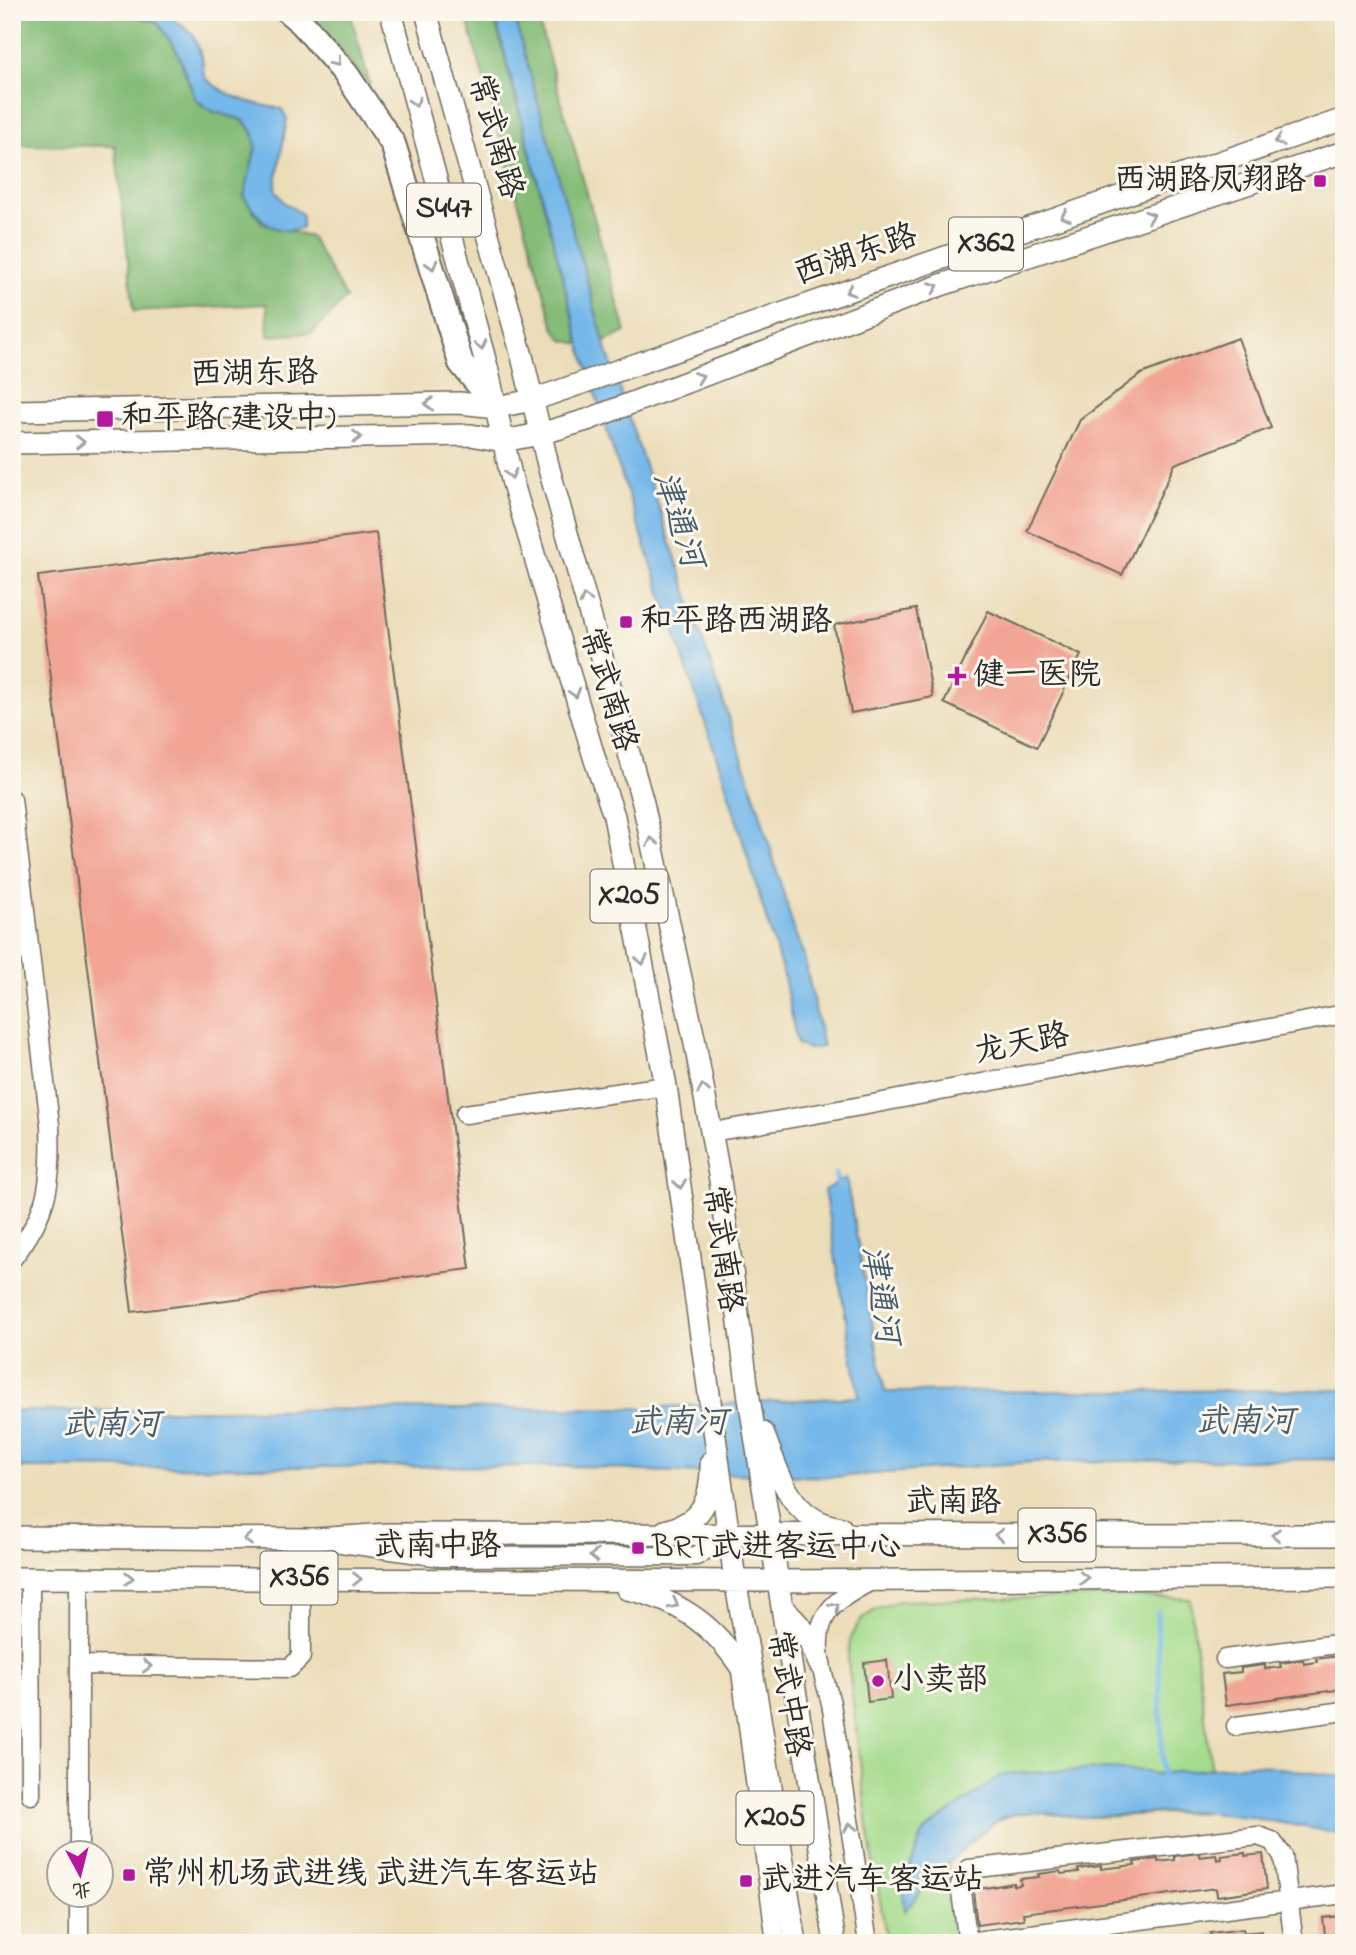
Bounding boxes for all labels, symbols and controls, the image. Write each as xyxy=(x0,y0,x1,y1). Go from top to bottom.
one-way arrow xyxy=(328,54,340,67)
street label: 常武南路 xyxy=(454,69,534,205)
one-way arrow xyxy=(407,96,421,108)
one-way arrow xyxy=(1274,133,1286,147)
place label: 西湖路凤翔路 xyxy=(1114,158,1306,205)
marker: 西湖路凤翔路 xyxy=(1312,173,1328,189)
road number: S447 xyxy=(407,184,481,236)
one-way arrow xyxy=(1059,208,1071,222)
one-way arrow xyxy=(1144,209,1156,224)
street label: 西湖东路 xyxy=(788,213,924,299)
road number: X362 xyxy=(949,218,1023,270)
one-way arrow xyxy=(424,259,439,271)
one-way arrow xyxy=(928,282,940,296)
one-way arrow xyxy=(844,283,856,297)
one-way arrow xyxy=(473,339,488,351)
street label: 西湖东路 xyxy=(190,350,318,400)
one-way arrow xyxy=(692,372,704,386)
place label: 和平路(建设中) xyxy=(121,396,336,443)
one-way arrow xyxy=(423,396,434,411)
marker: 和平路(建设中) xyxy=(95,409,115,429)
one-way arrow xyxy=(352,429,363,445)
one-way arrow xyxy=(76,434,86,450)
water label: 津通河 xyxy=(639,466,717,579)
one-way arrow xyxy=(503,468,517,480)
one-way arrow xyxy=(579,593,594,605)
place label: 和平路西湖路 xyxy=(640,599,832,646)
marker: 和平路西湖路 xyxy=(618,614,634,630)
street label: 常武南路 xyxy=(566,622,648,758)
place label: 健一医院 xyxy=(973,653,1101,700)
marker: 健一医院 xyxy=(947,666,967,686)
one-way arrow xyxy=(566,686,581,698)
one-way arrow xyxy=(645,836,660,848)
road number: X205 xyxy=(590,870,668,922)
one-way arrow xyxy=(634,954,649,966)
street label: 龙天路 xyxy=(970,1013,1074,1077)
one-way arrow xyxy=(697,1083,712,1095)
one-way arrow xyxy=(672,1179,687,1190)
street label: 常武南路 xyxy=(689,1182,753,1316)
water label: 津通河 xyxy=(848,1242,911,1353)
water label: 武南河 xyxy=(1196,1399,1300,1447)
water label: 武南河 xyxy=(629,1400,733,1448)
water label: 武南河 xyxy=(62,1402,166,1450)
street label: 武南路 xyxy=(905,1480,1001,1527)
road number: X356 xyxy=(1018,1508,1096,1562)
street label: 武南中路 xyxy=(373,1524,501,1571)
place label: BRT武进客运中心 xyxy=(651,1525,902,1572)
one-way arrow xyxy=(993,1527,1004,1543)
one-way arrow xyxy=(1270,1527,1280,1543)
one-way arrow xyxy=(242,1531,253,1547)
marker: BRT武进客运中心 xyxy=(630,1540,646,1556)
one-way arrow xyxy=(588,1548,599,1564)
road number: X356 xyxy=(260,1552,338,1604)
one-way arrow xyxy=(125,1570,135,1586)
one-way arrow xyxy=(1079,1570,1090,1586)
one-way arrow xyxy=(352,1571,363,1586)
one-way arrow xyxy=(666,1596,679,1610)
one-way arrow xyxy=(826,1602,839,1615)
street label: 常武中路 xyxy=(754,1627,820,1761)
one-way arrow xyxy=(142,1658,153,1674)
place label: 小卖部 xyxy=(892,1658,988,1705)
marker: 小卖部 xyxy=(870,1673,886,1689)
road number: X205 xyxy=(736,1792,814,1844)
one-way arrow xyxy=(843,1821,858,1833)
north arrow xyxy=(46,1840,116,1910)
place label: 常州机场武进线 武进汽车客运站 xyxy=(143,1852,599,1899)
place label: 武进汽车客运站 xyxy=(760,1858,984,1905)
marker: 常州机场武进线 武进汽车客运站 xyxy=(121,1867,137,1883)
marker: 武进汽车客运站 xyxy=(738,1873,754,1889)
text: 北 xyxy=(71,1874,93,1903)

